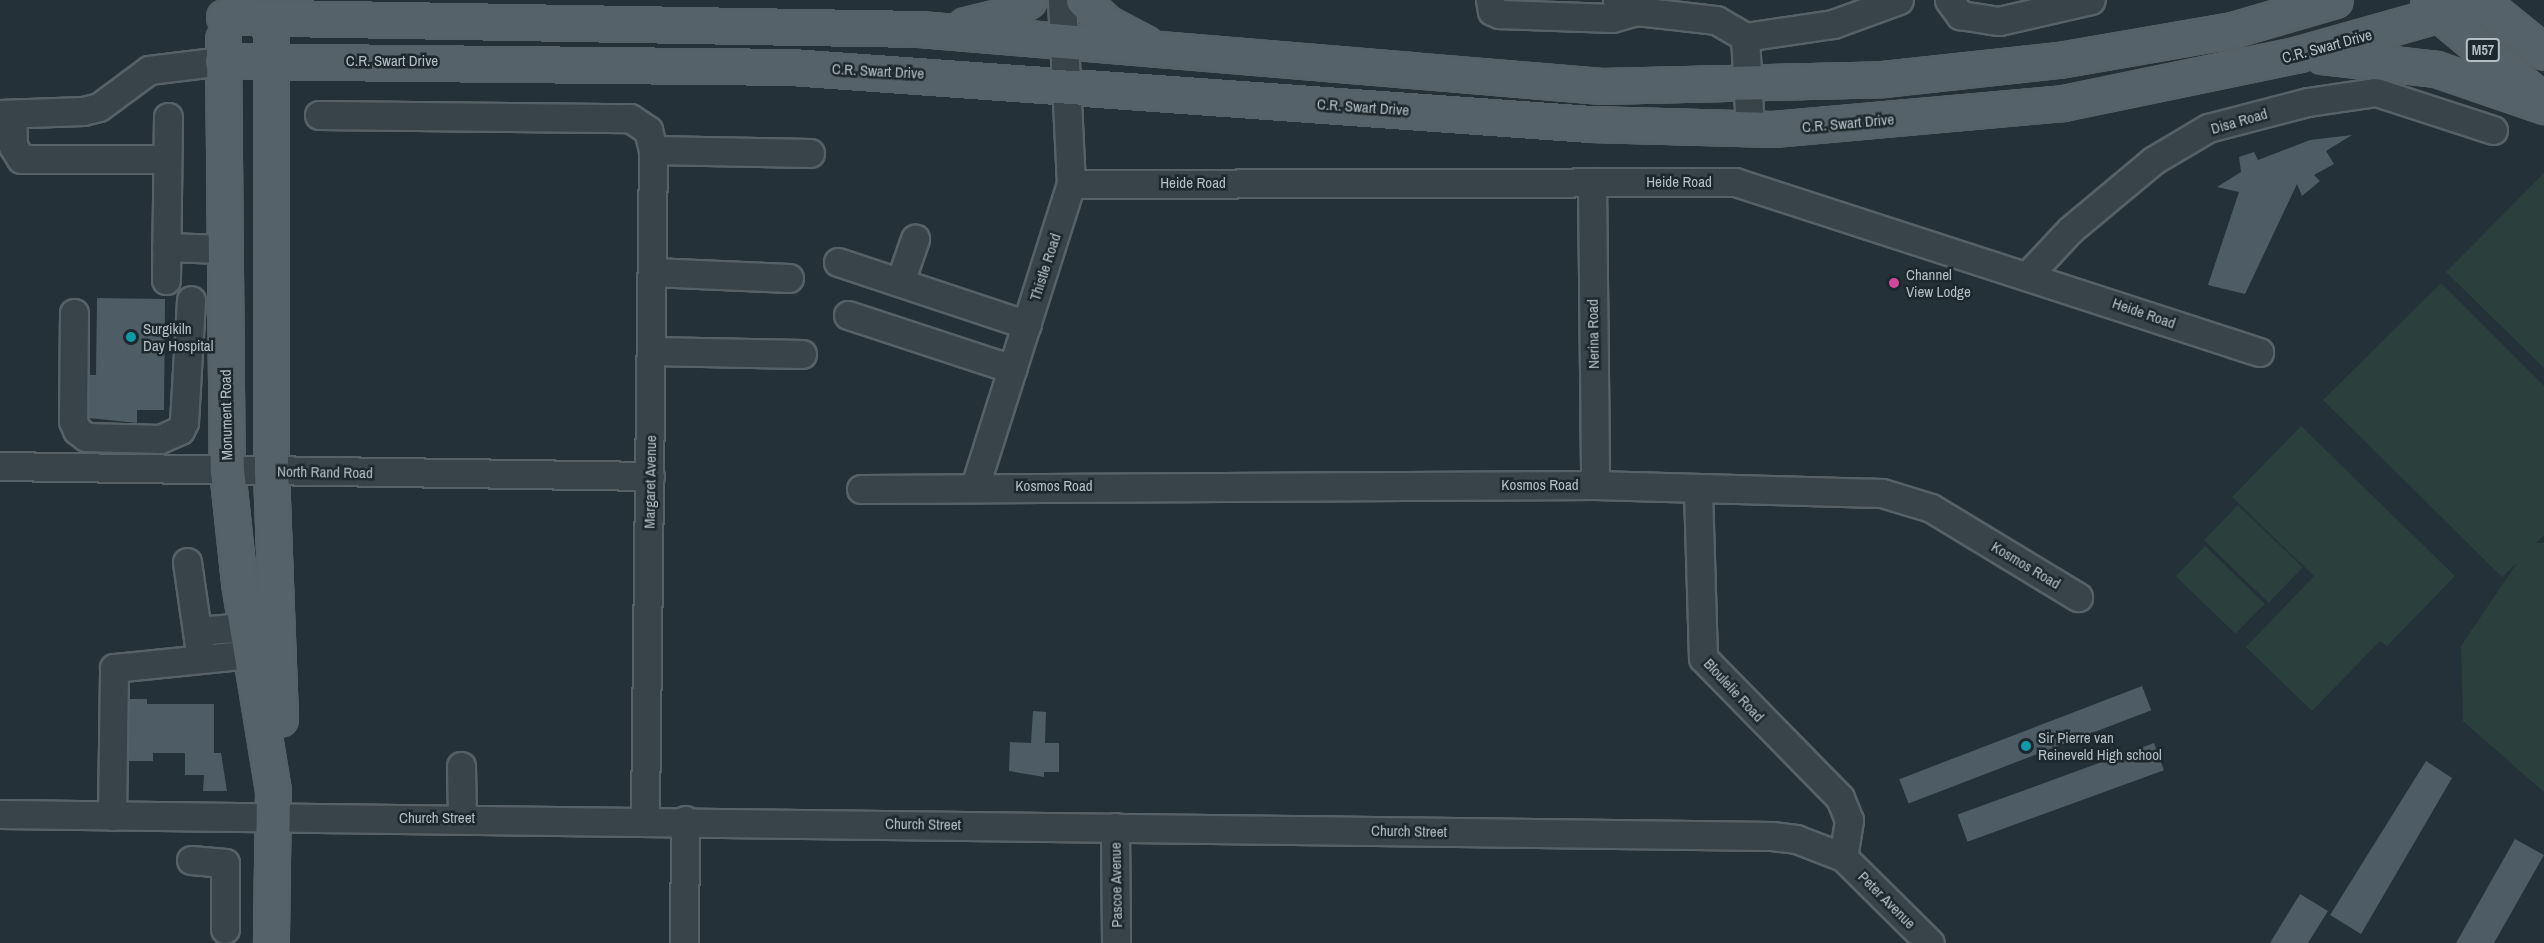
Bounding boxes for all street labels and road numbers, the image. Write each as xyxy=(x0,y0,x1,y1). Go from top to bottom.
street label: C.R. Swart Drive xyxy=(2280,25,2374,67)
road number: M57 xyxy=(2465,39,2501,61)
street label: C.R. Swart Drive xyxy=(346,52,438,70)
street label: C.R. Swart Drive xyxy=(831,60,925,82)
street label: C.R. Swart Drive xyxy=(1316,95,1410,119)
street label: Disa Road xyxy=(2209,104,2269,138)
street label: C.R. Swart Drive xyxy=(1801,110,1895,136)
street label: Heide Road xyxy=(1646,173,1712,191)
street label: Heide Road xyxy=(1160,174,1226,192)
street label: Thistle Road xyxy=(1026,231,1064,303)
street label: Heide Road xyxy=(2110,294,2178,332)
street label: Nerina Road xyxy=(1583,299,1603,369)
street label: Monument Road xyxy=(216,369,236,461)
street label: Margaret Avenue xyxy=(640,435,660,529)
street label: North Rand Road xyxy=(277,462,373,482)
street label: Kosmos Road xyxy=(1501,476,1579,494)
street label: Kosmos Road xyxy=(1015,477,1093,495)
street label: Kosmos Road xyxy=(1988,537,2064,593)
street label: Bloulelie Road xyxy=(1700,655,1768,725)
street label: Church Street xyxy=(399,809,475,827)
street label: Church Street xyxy=(885,814,961,834)
street label: Church Street xyxy=(1371,821,1447,841)
street label: Pascoe Avenue xyxy=(1106,842,1126,928)
street label: Peter Avenue xyxy=(1854,867,1920,933)

